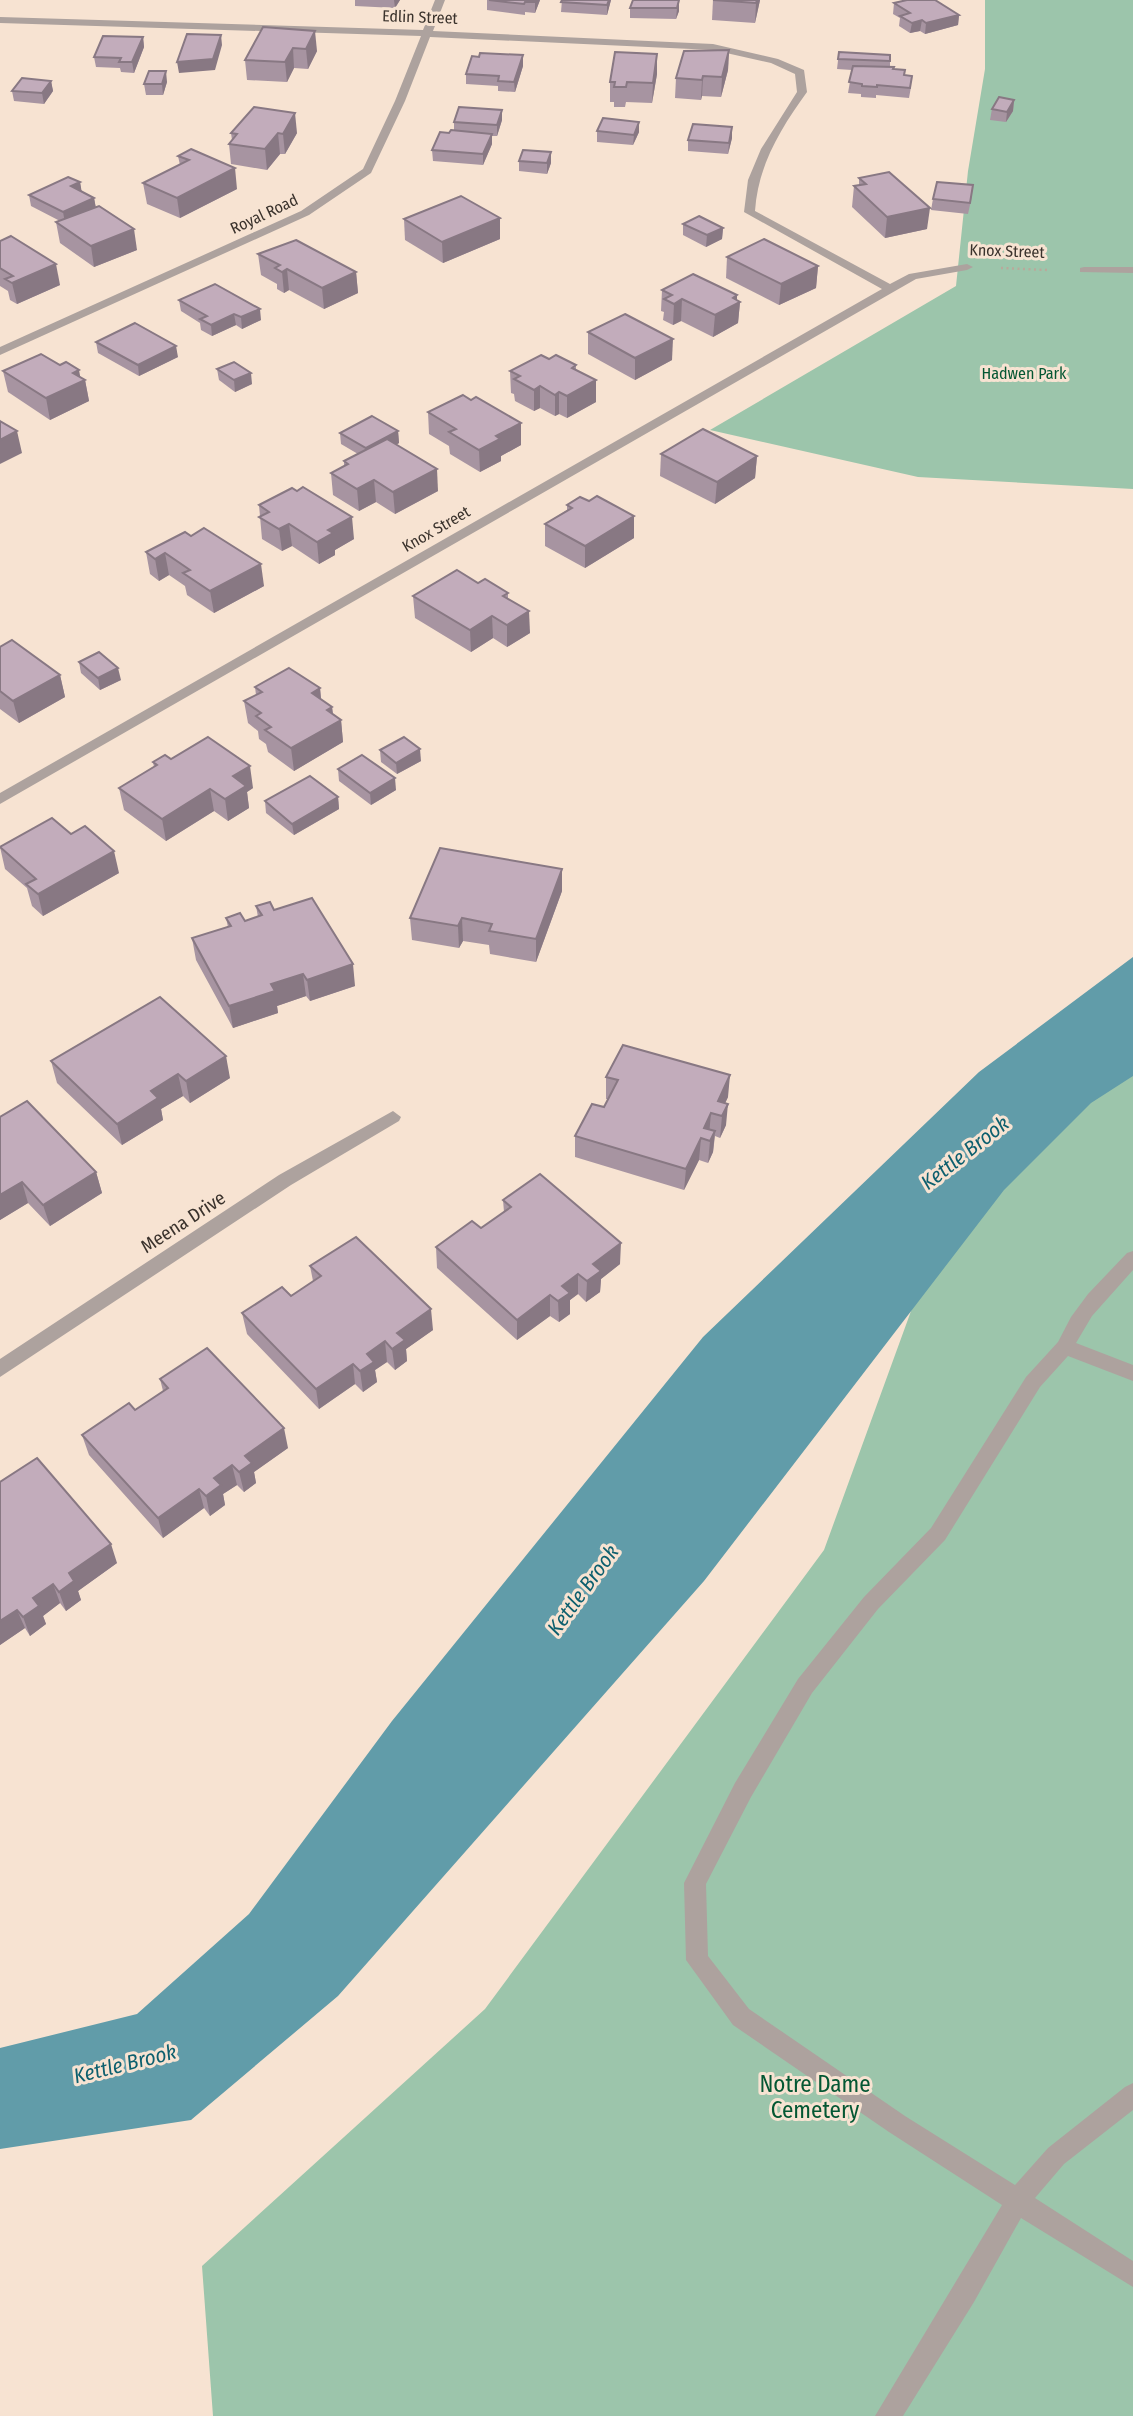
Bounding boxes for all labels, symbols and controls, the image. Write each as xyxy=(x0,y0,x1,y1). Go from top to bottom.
street label: Edlin Street xyxy=(382,6,459,28)
street label: Royal Road xyxy=(227,190,301,238)
street label: Knox Street xyxy=(969,240,1046,262)
park label: Hadwen Park xyxy=(981,364,1067,383)
street label: Knox Street xyxy=(399,502,474,556)
water label: Kettle Brook xyxy=(916,1110,1014,1196)
street label: Meena Drive xyxy=(136,1186,230,1258)
water label: Kettle Brook xyxy=(542,1540,624,1640)
water label: Kettle Brook xyxy=(71,2039,179,2089)
park label: Notre Dame Cemetery xyxy=(759,2070,871,2124)

